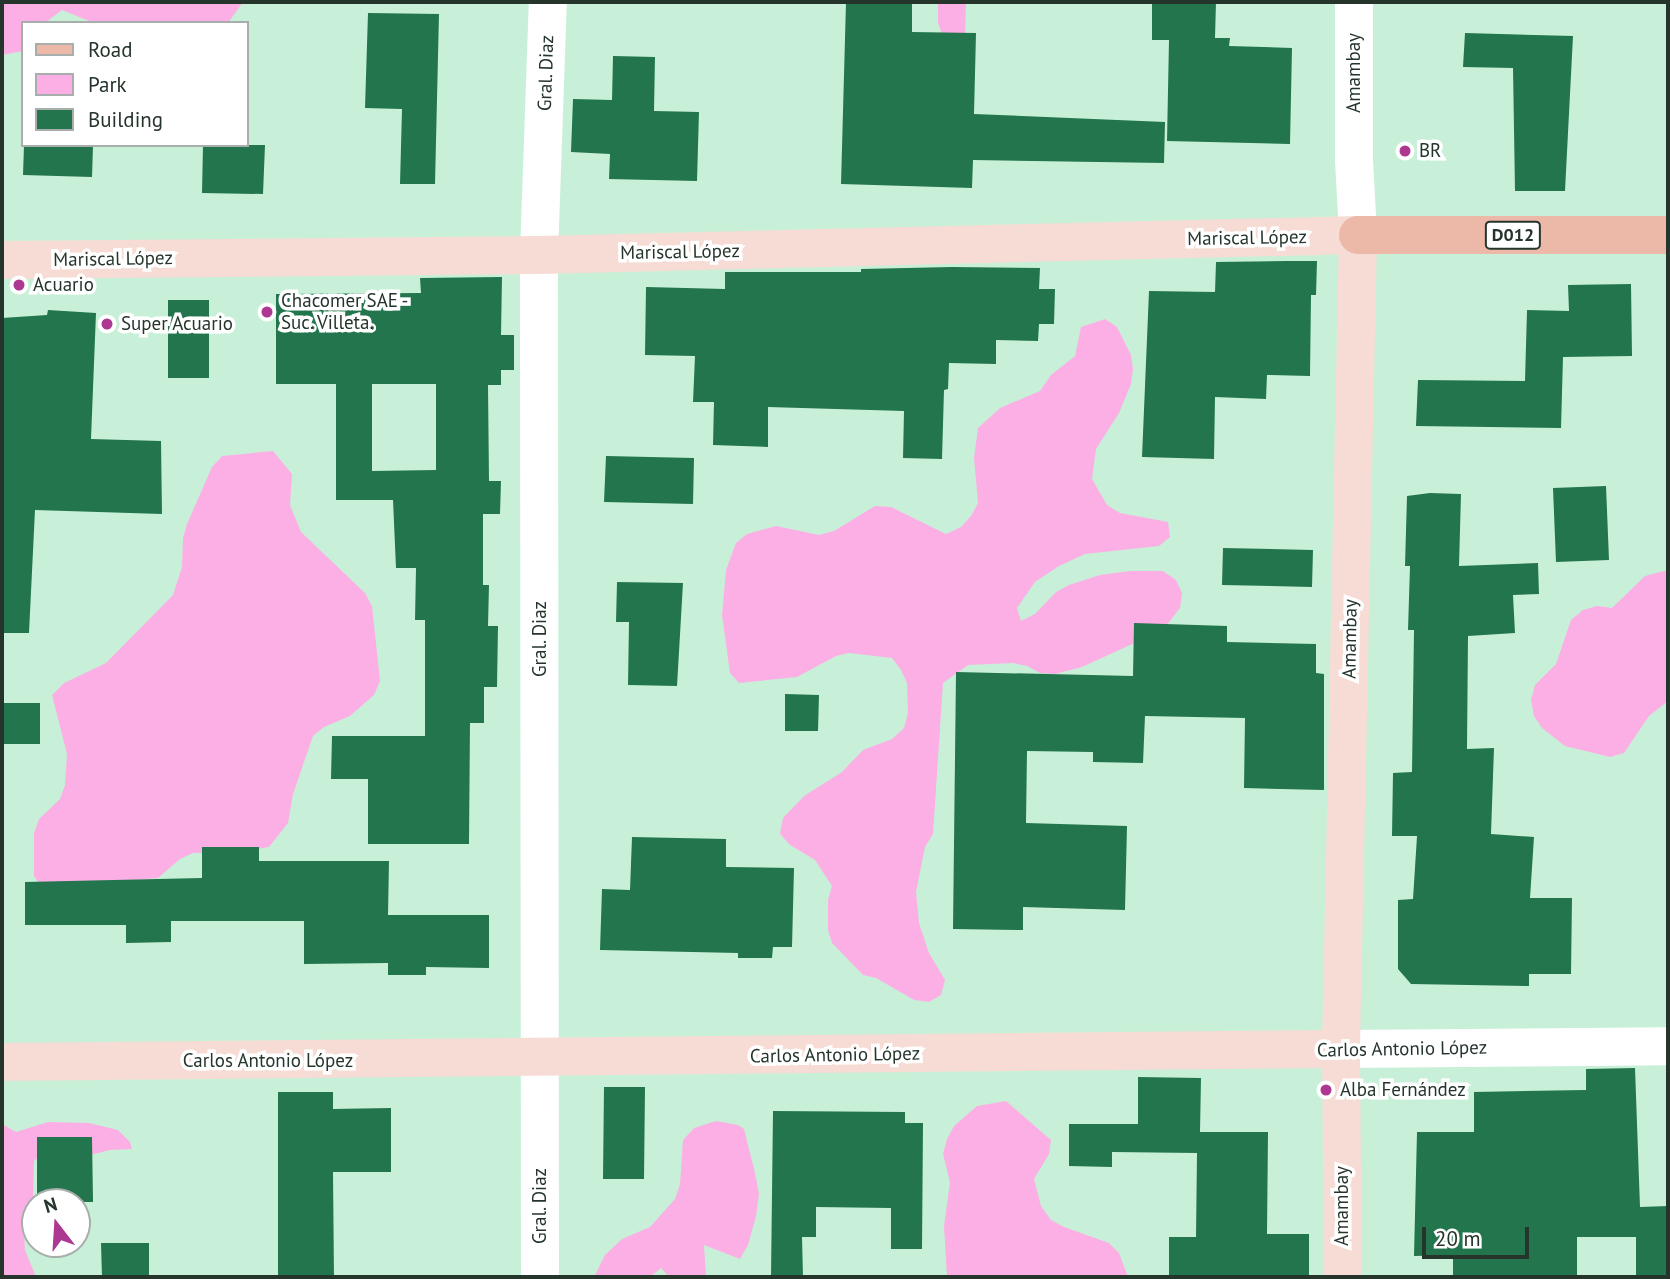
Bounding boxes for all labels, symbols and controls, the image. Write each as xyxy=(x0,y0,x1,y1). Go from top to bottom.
legend xyxy=(21,21,248,147)
street label: Amambay xyxy=(1343,33,1365,113)
street label: Gral. Diaz xyxy=(533,34,559,112)
text: Road xyxy=(88,36,132,63)
text: Park xyxy=(88,71,127,98)
text: Building xyxy=(88,106,163,133)
place label: BR xyxy=(1419,140,1441,162)
marker: BR xyxy=(1397,143,1413,159)
road number: D012 xyxy=(1483,220,1543,249)
street label: Mariscal López xyxy=(1187,226,1307,250)
street label: Mariscal López xyxy=(620,240,740,264)
street label: Mariscal López xyxy=(53,247,173,271)
place label: Acuario xyxy=(33,274,94,296)
marker: Acuario xyxy=(11,277,27,293)
place label: Chacomer SAE - Suc. Villeta. xyxy=(281,290,410,334)
marker: Chacomer SAE - Suc. Villeta. xyxy=(259,304,275,320)
place label: Super Acuario xyxy=(121,313,234,335)
marker: Super Acuario xyxy=(99,316,115,332)
street label: Amambay xyxy=(1338,599,1362,679)
street label: Gral. Diaz xyxy=(529,600,551,678)
street label: Carlos Antonio López xyxy=(1316,1036,1488,1062)
street label: Carlos Antonio López xyxy=(749,1042,921,1068)
street label: Carlos Antonio López xyxy=(183,1050,353,1072)
place label: Alba Fernández xyxy=(1340,1079,1466,1101)
marker: Alba Fernández xyxy=(1318,1082,1334,1098)
street label: Amambay xyxy=(1331,1166,1353,1246)
street label: Gral. Diaz xyxy=(529,1167,551,1245)
north arrow xyxy=(21,1188,91,1258)
text: N xyxy=(41,1192,60,1218)
scale bar xyxy=(1425,1212,1532,1256)
text: 20 m xyxy=(1435,1225,1481,1252)

